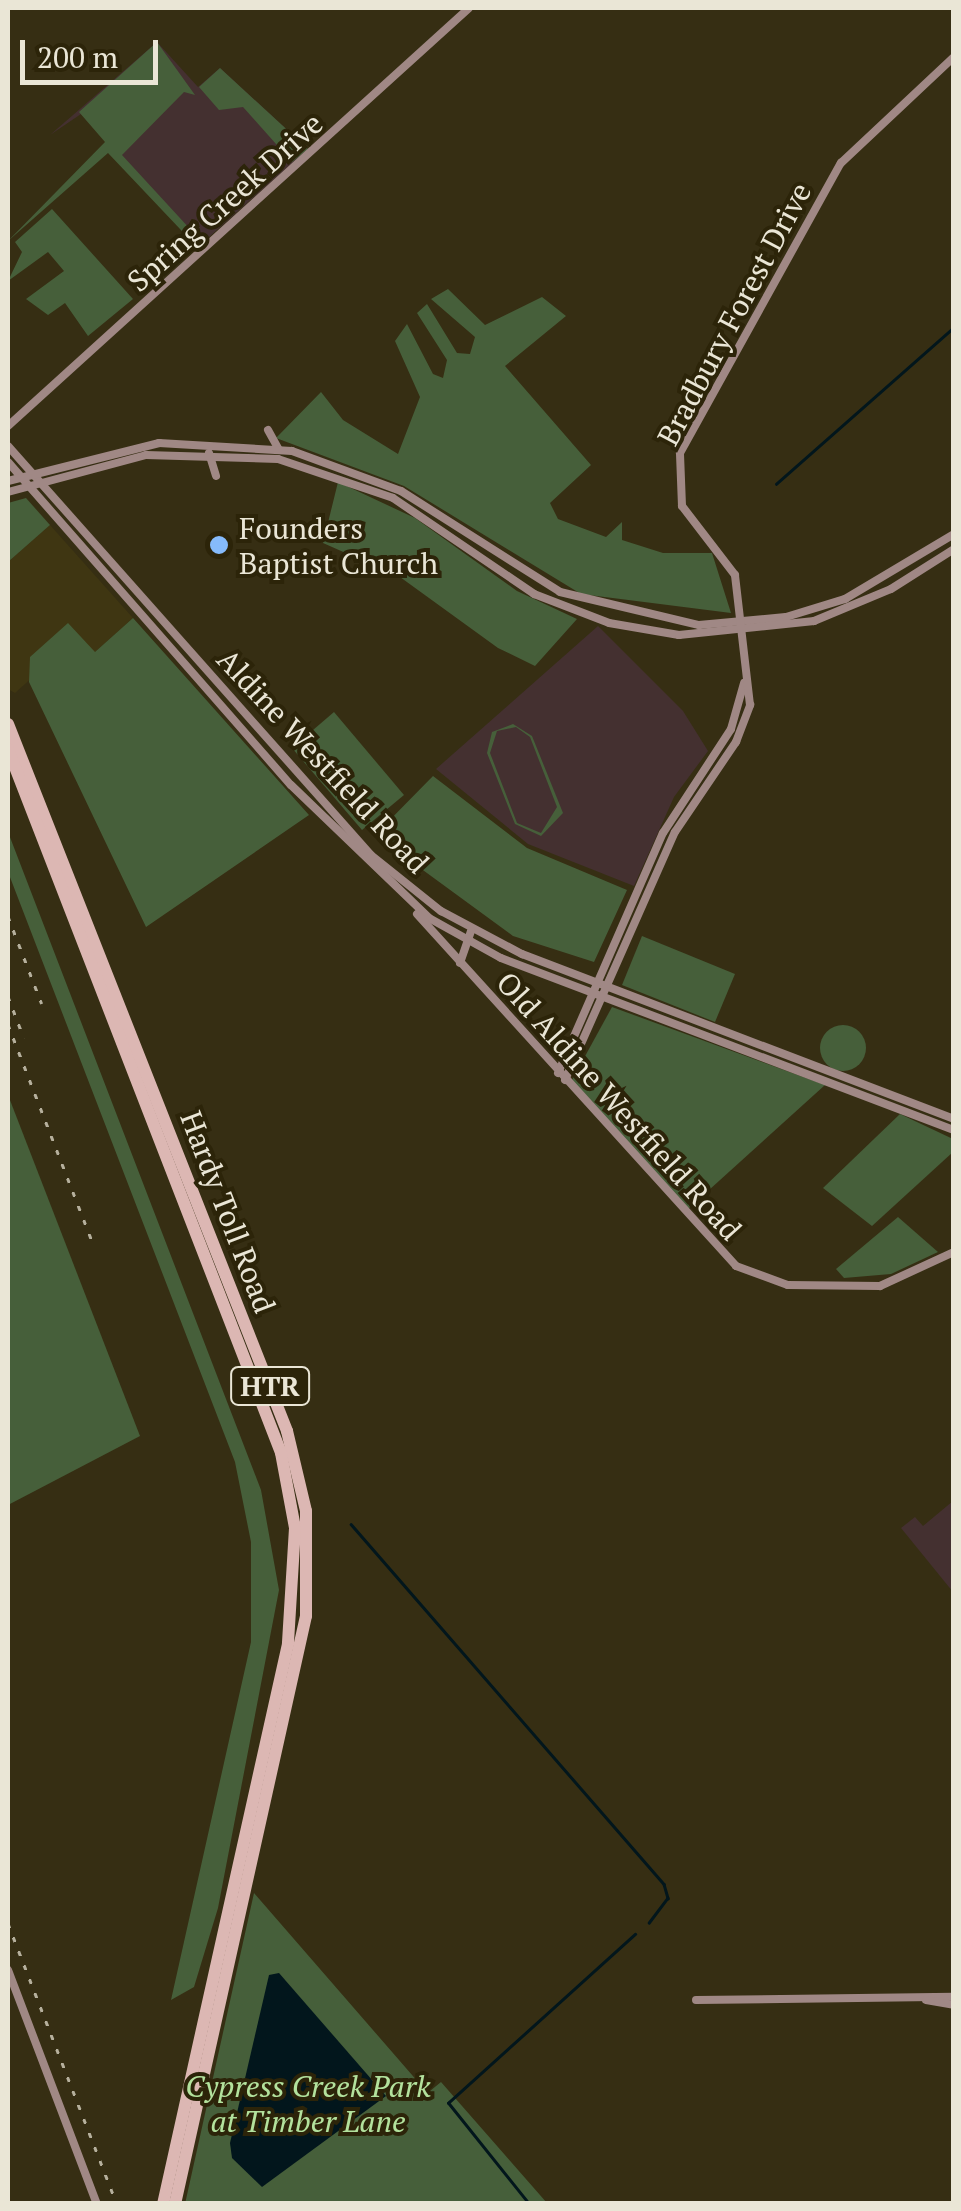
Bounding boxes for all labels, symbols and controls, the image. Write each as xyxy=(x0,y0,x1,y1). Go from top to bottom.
scale bar xyxy=(25,20,162,82)
text: 200 m xyxy=(37,37,118,77)
street label: Spring Creek Drive xyxy=(120,105,330,299)
street label: Bradbury Forest Drive xyxy=(649,177,819,451)
place label: Founders Baptist Church xyxy=(239,510,438,580)
marker: Founders Baptist Church xyxy=(208,534,230,556)
street label: Aldine Westfield Road xyxy=(210,641,436,881)
street label: Old Aldine Westfield Road xyxy=(489,964,749,1248)
street label: Hardy Toll Road xyxy=(173,1106,283,1318)
road number: HTR xyxy=(230,1363,310,1409)
park label: Cypress Creek Park at Timber Lane xyxy=(185,2068,431,2138)

